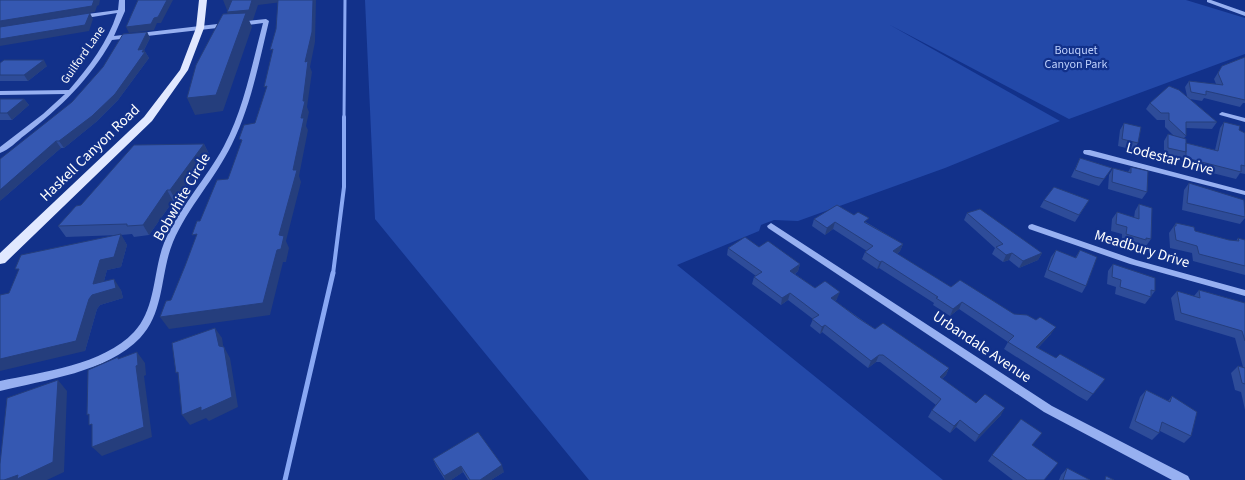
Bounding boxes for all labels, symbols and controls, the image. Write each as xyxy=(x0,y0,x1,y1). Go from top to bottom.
street label: Guilford Lane xyxy=(57,23,109,87)
park label: Bouquet Canyon Park xyxy=(1045,42,1108,73)
street label: Haskell Canyon Road xyxy=(35,100,145,206)
street label: Lodestar Drive xyxy=(1124,137,1216,181)
street label: Bobwhite Circle xyxy=(148,149,216,245)
street label: Meadbury Drive xyxy=(1092,225,1192,273)
street label: Urbandale Avenue xyxy=(928,306,1036,388)

